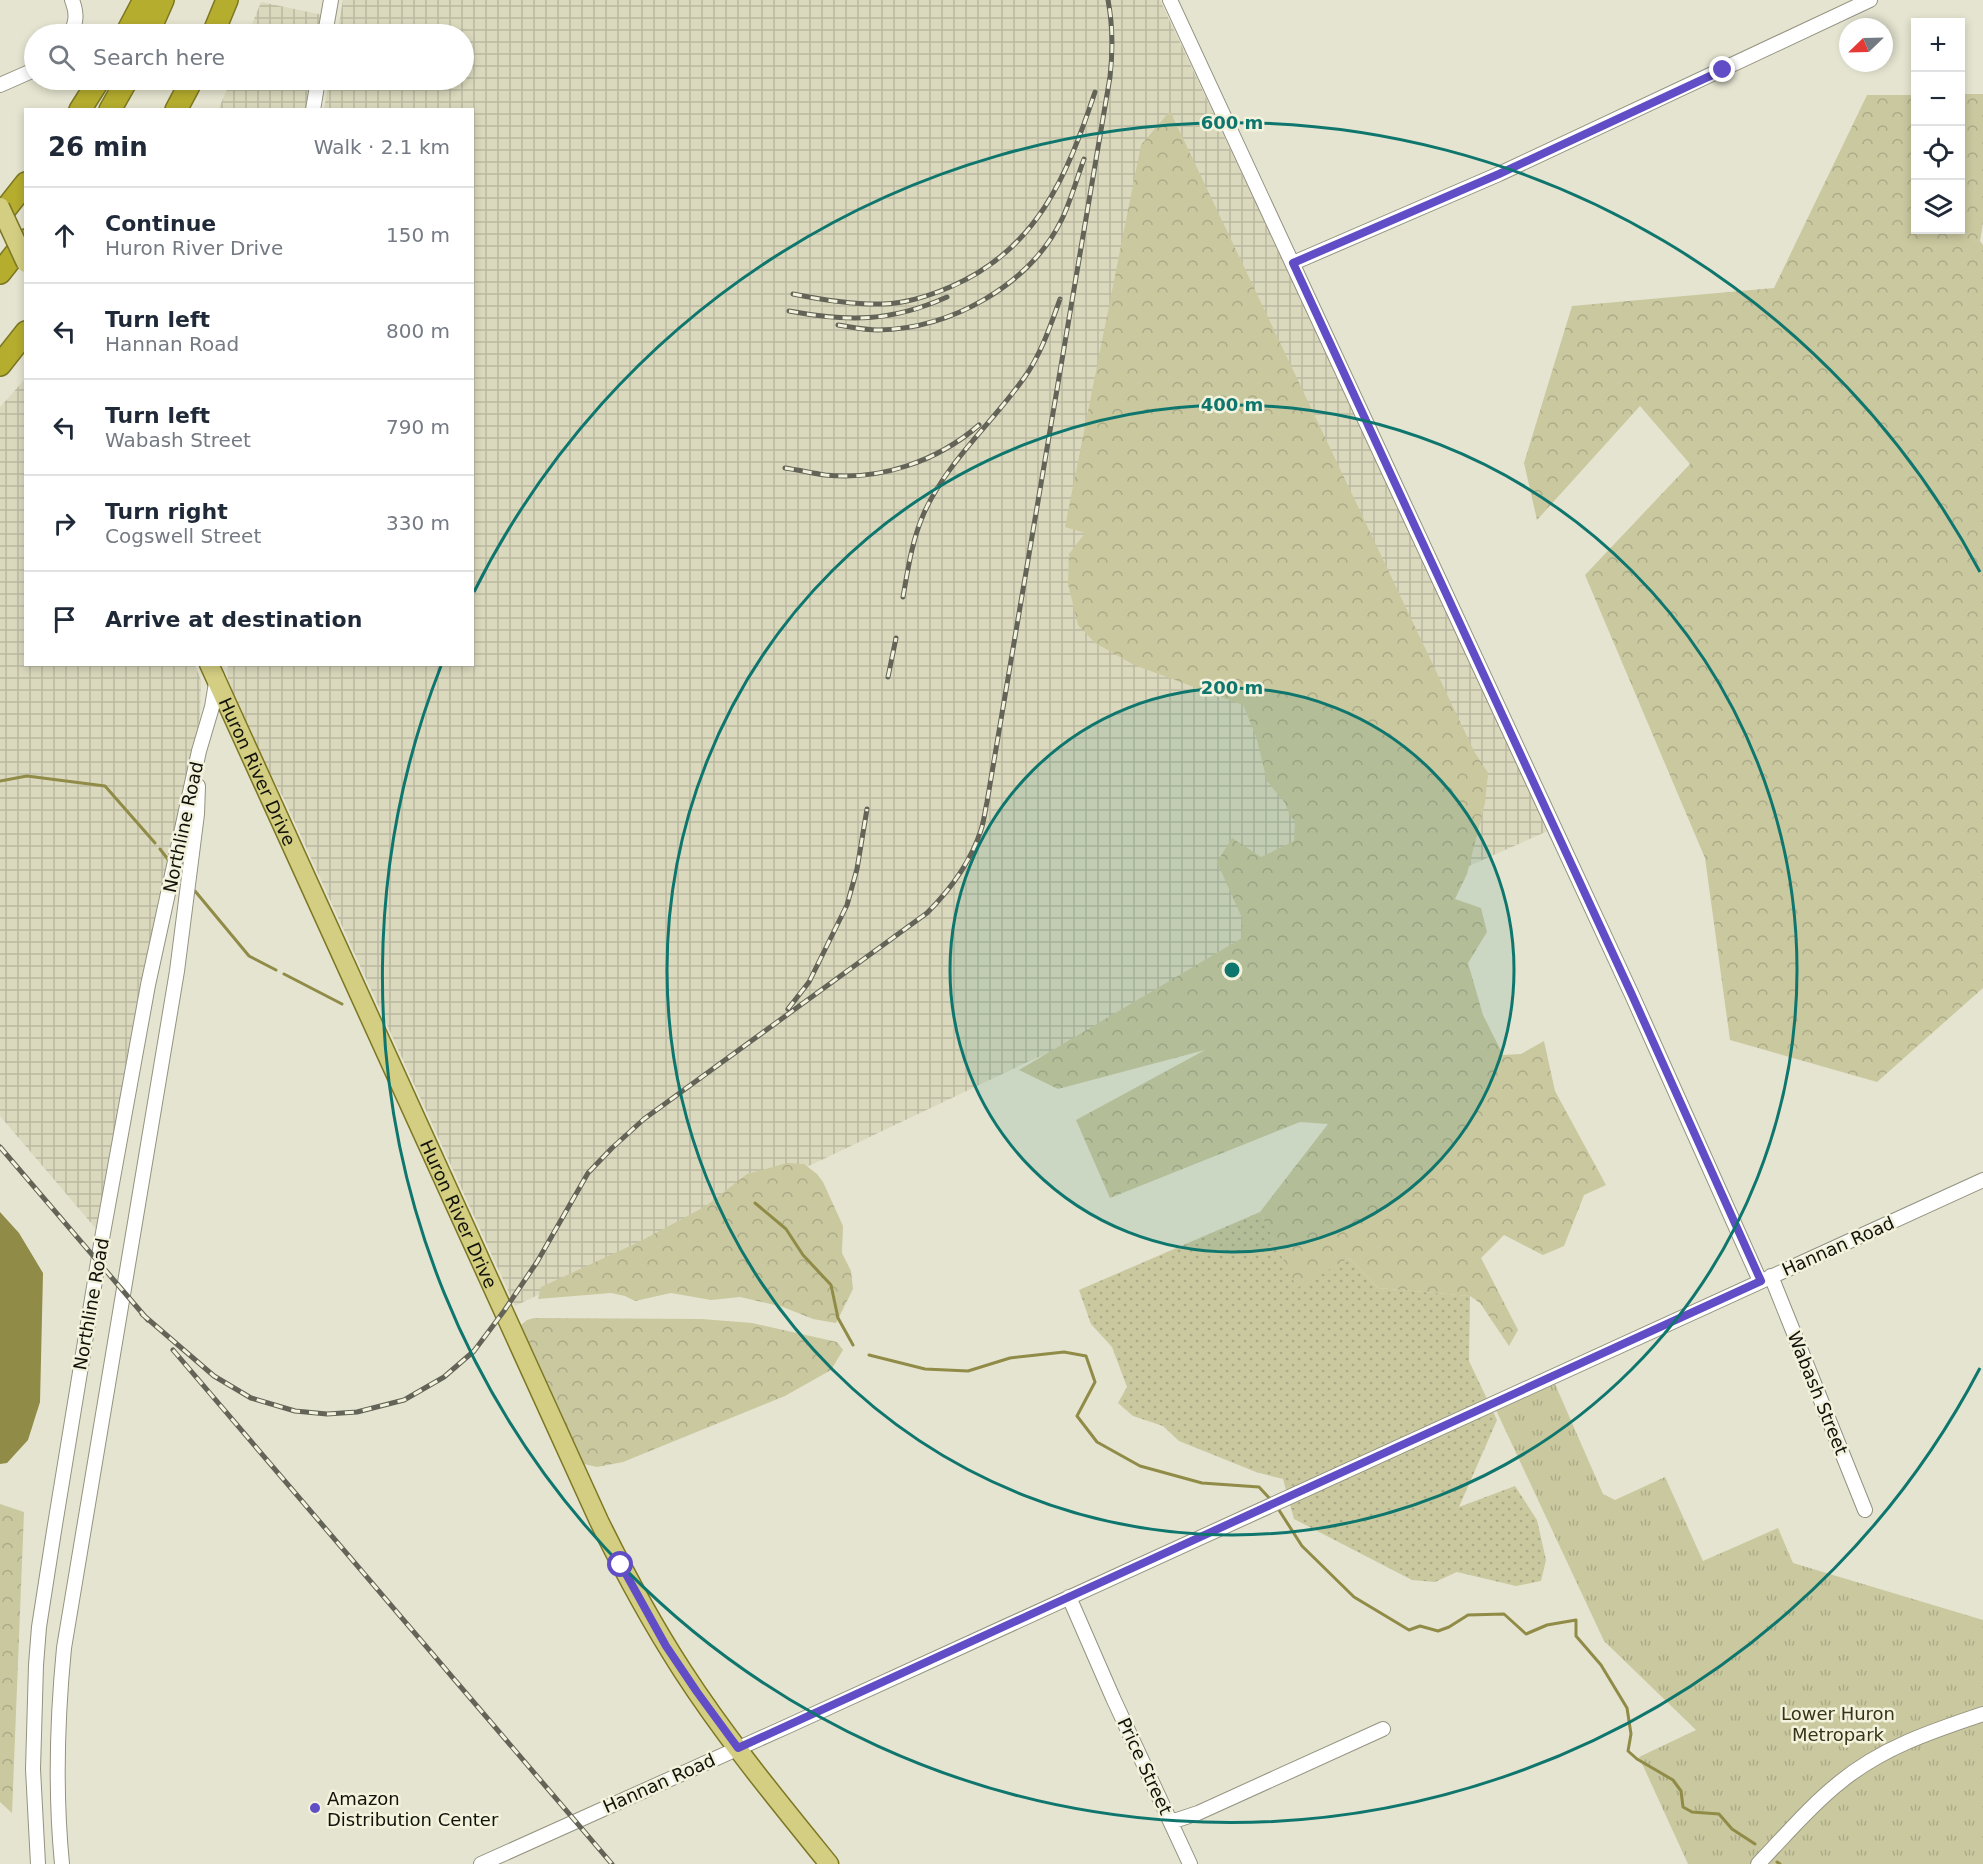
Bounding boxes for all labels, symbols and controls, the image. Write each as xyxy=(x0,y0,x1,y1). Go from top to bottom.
north arrow xyxy=(1839,18,1893,72)
map controls xyxy=(1911,18,1965,234)
button: + xyxy=(1911,18,1965,72)
search box xyxy=(24,24,474,90)
icon: search xyxy=(45,41,78,74)
text: Search here xyxy=(93,45,225,70)
route end xyxy=(1709,56,1735,82)
button: − xyxy=(1911,72,1965,126)
text: 600 m xyxy=(1201,112,1263,133)
button: locate xyxy=(1911,126,1965,180)
text: 26 min xyxy=(48,132,148,162)
text: Walk · 2.1 km xyxy=(314,135,450,159)
button: layers xyxy=(1911,180,1965,234)
text: Continue xyxy=(105,211,216,236)
icon: ahead xyxy=(48,219,81,252)
text: 150 m xyxy=(386,223,450,247)
text: Huron River Drive xyxy=(105,236,283,260)
text: Turn left xyxy=(105,307,210,332)
icon: left xyxy=(48,315,81,348)
text: 800 m xyxy=(386,319,450,343)
text: Hannan Road xyxy=(105,332,239,356)
text: 400 m xyxy=(1201,394,1263,415)
text: Turn left xyxy=(105,403,210,428)
icon: left xyxy=(48,411,81,444)
text: 790 m xyxy=(386,415,450,439)
text: Wabash Street xyxy=(105,428,251,452)
text: Turn right xyxy=(105,499,228,524)
icon: right xyxy=(48,507,81,540)
text: 330 m xyxy=(386,511,450,535)
text: Cogswell Street xyxy=(105,524,261,548)
icon: arrive xyxy=(48,603,81,636)
text: Arrive at destination xyxy=(105,607,362,632)
text: 200 m xyxy=(1201,677,1263,698)
street label: Huron River Drive xyxy=(215,694,301,849)
street label: Northline Road xyxy=(159,759,207,895)
centre of rings xyxy=(1222,960,1242,980)
street label: Huron River Drive xyxy=(416,1136,502,1291)
street label: Hannan Road xyxy=(1779,1212,1897,1280)
street label: Northline Road xyxy=(69,1236,113,1372)
street label: Wabash Street xyxy=(1784,1328,1852,1458)
route start xyxy=(607,1551,633,1577)
park label: Lower Huron Metropark xyxy=(1781,1703,1895,1745)
street label: Price Street xyxy=(1113,1714,1177,1818)
street label: Hannan Road xyxy=(600,1749,718,1817)
place label: Amazon Distribution Center xyxy=(327,1788,499,1830)
marker: Amazon Distribution Center xyxy=(308,1801,322,1815)

